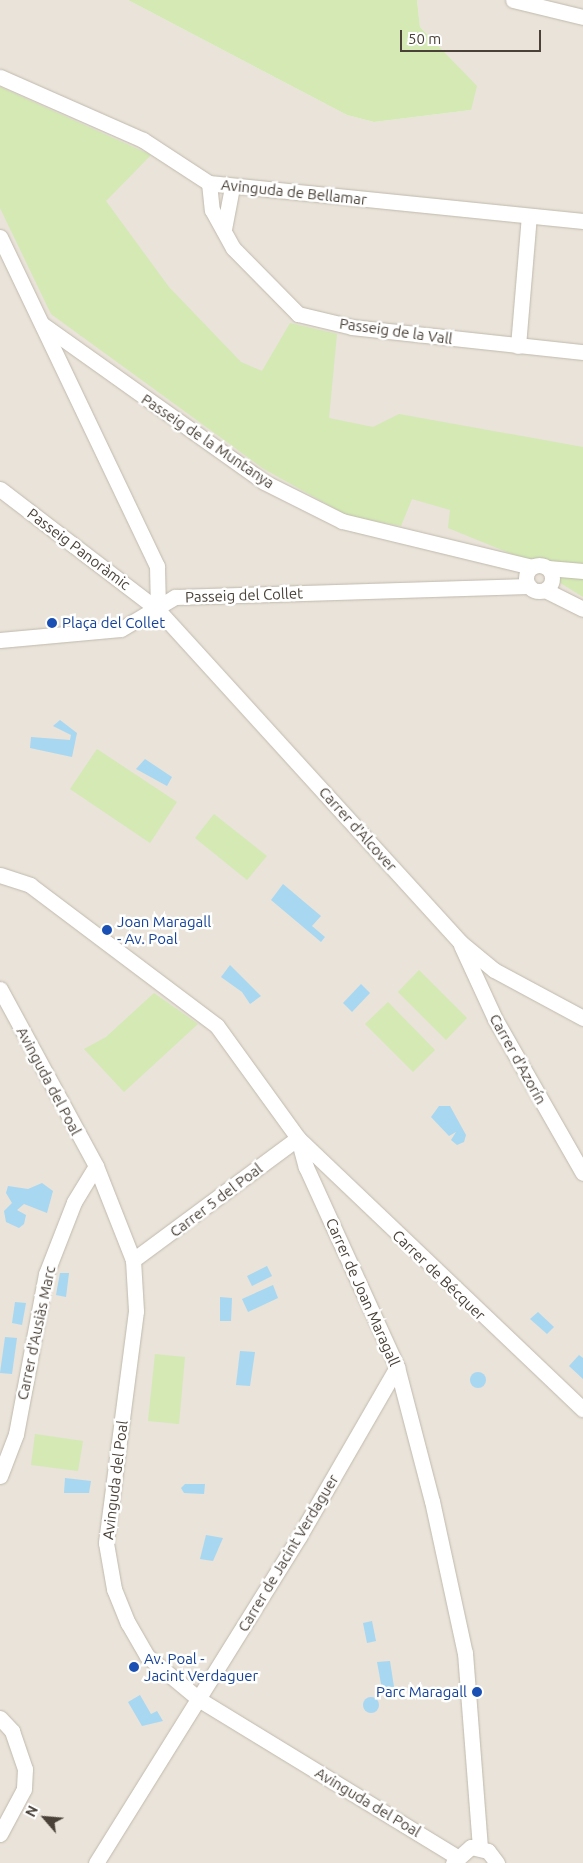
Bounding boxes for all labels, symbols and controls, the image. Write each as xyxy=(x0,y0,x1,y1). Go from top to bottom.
scale bar xyxy=(403,20,544,52)
text: 50 m xyxy=(408,30,441,47)
street label: Avinguda de Bellamar xyxy=(220,175,368,209)
street label: Passeig de la Vall xyxy=(338,314,454,348)
street label: Passeig de la Muntanya xyxy=(138,390,278,492)
street label: Passeig Panoràmic xyxy=(24,504,134,594)
street label: Passeig del Collet xyxy=(185,584,303,606)
place label: Plaça del Collet xyxy=(62,614,165,632)
marker: Plaça del Collet xyxy=(46,617,58,629)
street label: Carrer d'Alcover xyxy=(315,783,401,875)
place label: Joan Maragall - Av. Poal xyxy=(117,912,211,947)
marker: Joan Maragall - Av. Poal xyxy=(101,924,113,936)
street label: Carrer d'Azorín xyxy=(486,1011,550,1107)
street label: Avinguda del Poal xyxy=(13,1024,85,1138)
street label: Carrer 5 del Poal xyxy=(166,1159,266,1241)
street label: Carrer de Joan Maragall xyxy=(322,1215,404,1369)
street label: Carrer de Bécquer xyxy=(389,1226,489,1324)
street label: Carrer d'Ausiàs Marc xyxy=(13,1264,59,1402)
street label: Avinguda del Poal xyxy=(99,1419,131,1541)
street label: Carrer de Jacint Verdaguer xyxy=(234,1471,342,1635)
place label: Av. Poal - Jacint Verdaguer xyxy=(144,1649,258,1684)
marker: Av. Poal - Jacint Verdaguer xyxy=(128,1661,140,1673)
place label: Parc Maragall xyxy=(376,1683,467,1701)
marker: Parc Maragall xyxy=(471,1686,483,1698)
street label: Avinguda del Poal xyxy=(312,1763,424,1841)
north arrow xyxy=(20,1793,70,1843)
text: N xyxy=(22,1803,41,1819)

